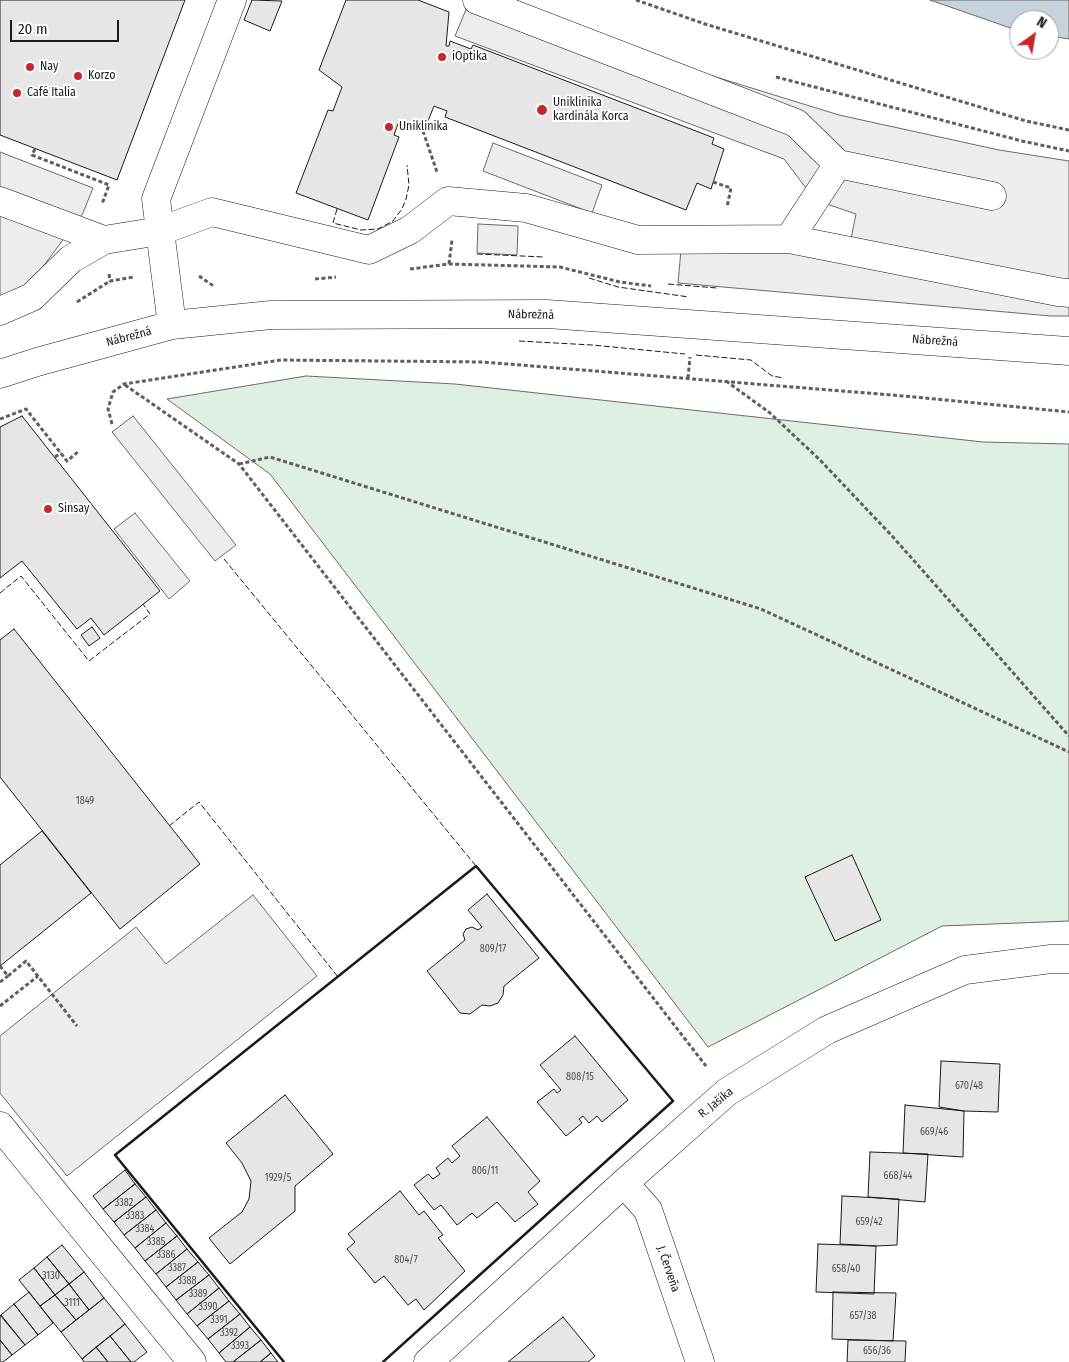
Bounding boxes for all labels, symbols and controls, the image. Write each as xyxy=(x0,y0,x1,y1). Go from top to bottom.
scale bar xyxy=(12,10,121,42)
north arrow xyxy=(1009,10,1059,60)
text: N xyxy=(1034,13,1050,32)
text: 20 m xyxy=(18,20,48,38)
place label: iOptika xyxy=(452,50,487,64)
marker: iOptika xyxy=(436,51,448,63)
place label: Nay xyxy=(40,60,58,74)
marker: Nay xyxy=(24,61,36,73)
place label: Korzo xyxy=(88,69,116,83)
marker: Korzo xyxy=(72,70,84,82)
place label: Café Italia xyxy=(27,86,76,100)
marker: Café Italia xyxy=(11,87,23,99)
place label: Uniklinika kardinála Korca xyxy=(553,96,629,124)
marker: Uniklinika kardinála Korca xyxy=(535,103,549,117)
place label: Uniklinika xyxy=(399,120,448,134)
marker: Uniklinika xyxy=(383,121,395,133)
street label: Nábrežná xyxy=(508,307,554,323)
street label: Nábrežná xyxy=(105,324,153,350)
street label: Nábrežná xyxy=(911,332,959,350)
place label: Sinsay xyxy=(58,502,89,516)
marker: Sinsay xyxy=(42,503,54,515)
house number: 1849 xyxy=(76,795,94,807)
house number: 809/17 xyxy=(480,943,506,955)
house number: 808/15 xyxy=(566,1071,594,1083)
house number: 670/48 xyxy=(955,1080,983,1092)
street label: R. Jašíka xyxy=(696,1085,736,1121)
house number: 669/46 xyxy=(920,1126,948,1138)
house number: 806/11 xyxy=(472,1165,498,1177)
house number: 668/44 xyxy=(884,1170,912,1182)
house number: 1929/5 xyxy=(265,1172,291,1184)
house number: 3382 xyxy=(115,1197,133,1209)
house number: 3383 xyxy=(126,1210,144,1222)
house number: 659/42 xyxy=(855,1216,883,1228)
house number: 3384 xyxy=(136,1223,154,1235)
house number: 3385 xyxy=(147,1236,165,1248)
street label: J. Červeňa xyxy=(653,1244,683,1294)
house number: 3386 xyxy=(157,1249,175,1261)
house number: 804/7 xyxy=(394,1254,418,1266)
house number: 3387 xyxy=(168,1262,186,1274)
house number: 658/40 xyxy=(832,1263,860,1275)
house number: 3130 xyxy=(42,1270,60,1282)
house number: 3388 xyxy=(177,1275,197,1287)
house number: 3389 xyxy=(189,1288,207,1300)
house number: 3111 xyxy=(64,1297,80,1309)
house number: 3390 xyxy=(199,1301,217,1313)
house number: 657/38 xyxy=(850,1310,876,1322)
house number: 3391 xyxy=(210,1314,228,1326)
house number: 3392 xyxy=(220,1327,238,1339)
house number: 3393 xyxy=(231,1340,249,1352)
house number: 656/36 xyxy=(863,1345,891,1357)

